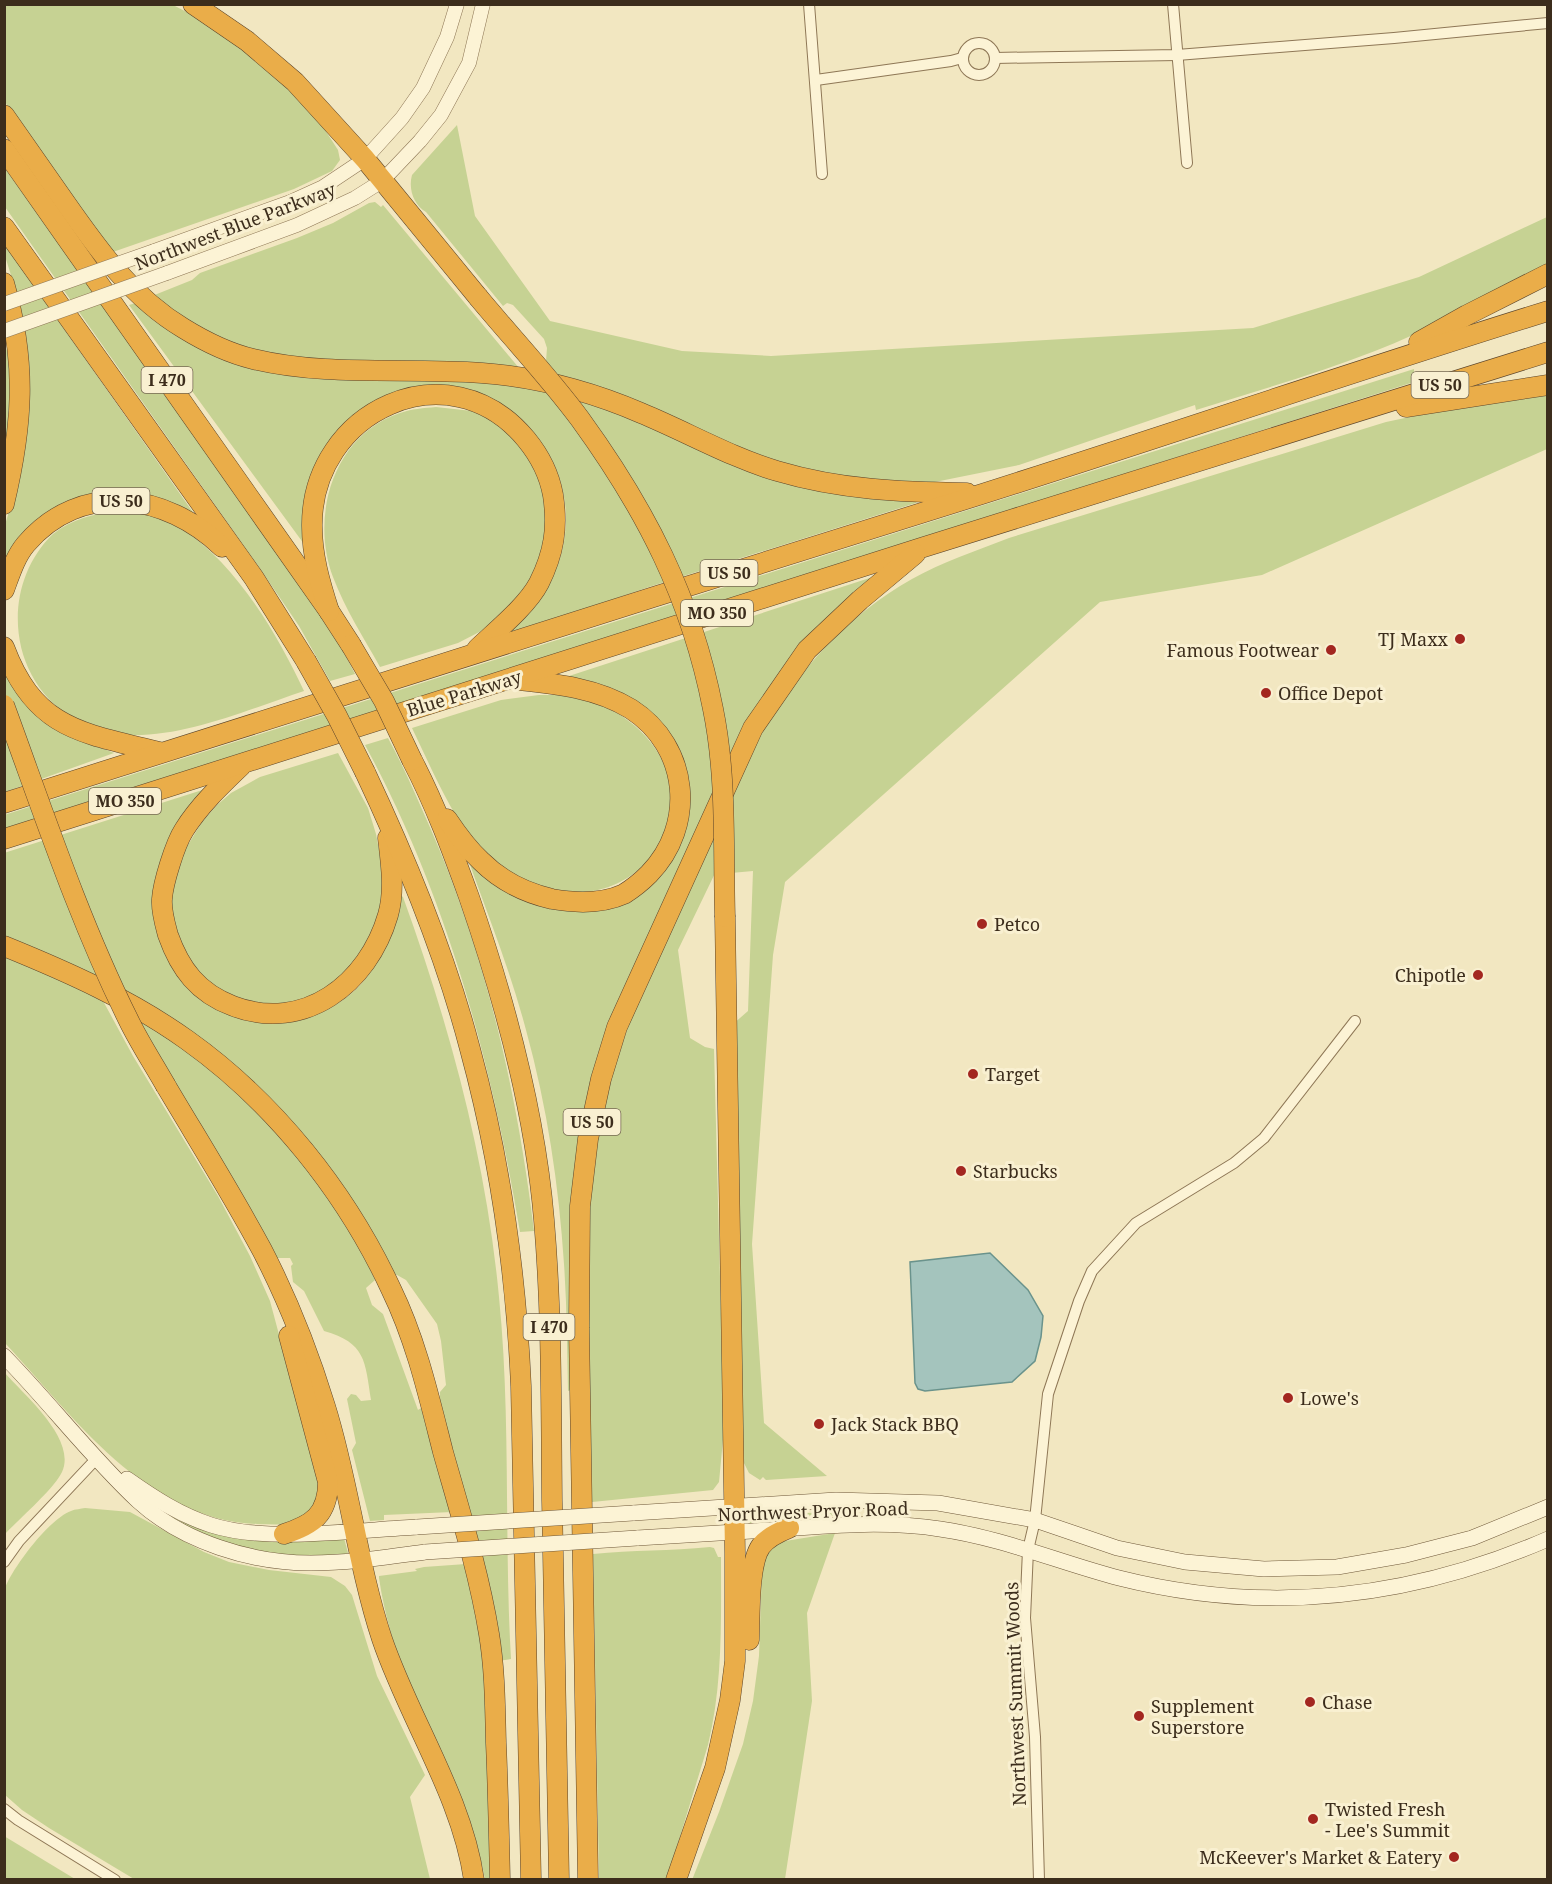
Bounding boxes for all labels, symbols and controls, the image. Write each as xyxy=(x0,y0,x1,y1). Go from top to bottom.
street label: Northwest Blue Parkway xyxy=(131,176,340,275)
road number: I 470 xyxy=(142,367,192,393)
road number: US 50 xyxy=(1412,372,1468,398)
road number: US 50 xyxy=(92,488,150,514)
road number: US 50 xyxy=(700,560,758,586)
road number: MO 350 xyxy=(681,600,753,626)
place label: TJ Maxx xyxy=(1378,627,1449,651)
marker: TJ Maxx xyxy=(1453,632,1467,646)
place label: Famous Footwear xyxy=(1167,638,1320,662)
marker: Famous Footwear xyxy=(1324,643,1338,657)
street label: Blue Parkway xyxy=(404,664,525,722)
place label: Office Depot xyxy=(1278,681,1383,705)
marker: Office Depot xyxy=(1259,686,1273,700)
road number: MO 350 xyxy=(89,788,161,814)
place label: Petco xyxy=(994,912,1040,936)
marker: Petco xyxy=(975,917,989,931)
place label: Chipotle xyxy=(1395,963,1466,987)
marker: Chipotle xyxy=(1471,968,1485,982)
place label: Target xyxy=(985,1062,1040,1086)
marker: Target xyxy=(966,1067,980,1081)
road number: US 50 xyxy=(564,1109,620,1135)
place label: Starbucks xyxy=(973,1159,1058,1183)
marker: Starbucks xyxy=(954,1164,968,1178)
road number: I 470 xyxy=(524,1314,574,1340)
place label: Lowe's xyxy=(1300,1386,1359,1410)
marker: Lowe's xyxy=(1281,1391,1295,1405)
place label: Jack Stack BBQ xyxy=(830,1412,959,1436)
marker: Jack Stack BBQ xyxy=(812,1417,826,1431)
street label: Northwest Pryor Road xyxy=(717,1496,909,1526)
street label: Northwest Summit Woods xyxy=(999,1581,1031,1807)
place label: Chase xyxy=(1322,1690,1372,1714)
place label: Supplement Superstore xyxy=(1151,1694,1254,1739)
marker: Chase xyxy=(1303,1695,1317,1709)
marker: Supplement Superstore xyxy=(1132,1709,1146,1723)
place label: Twisted Fresh - Lee's Summit xyxy=(1325,1797,1450,1842)
marker: Twisted Fresh - Lee's Summit xyxy=(1306,1812,1320,1826)
place label: McKeever's Market & Eatery xyxy=(1199,1845,1443,1869)
marker: McKeever's Market & Eatery xyxy=(1447,1850,1461,1864)

